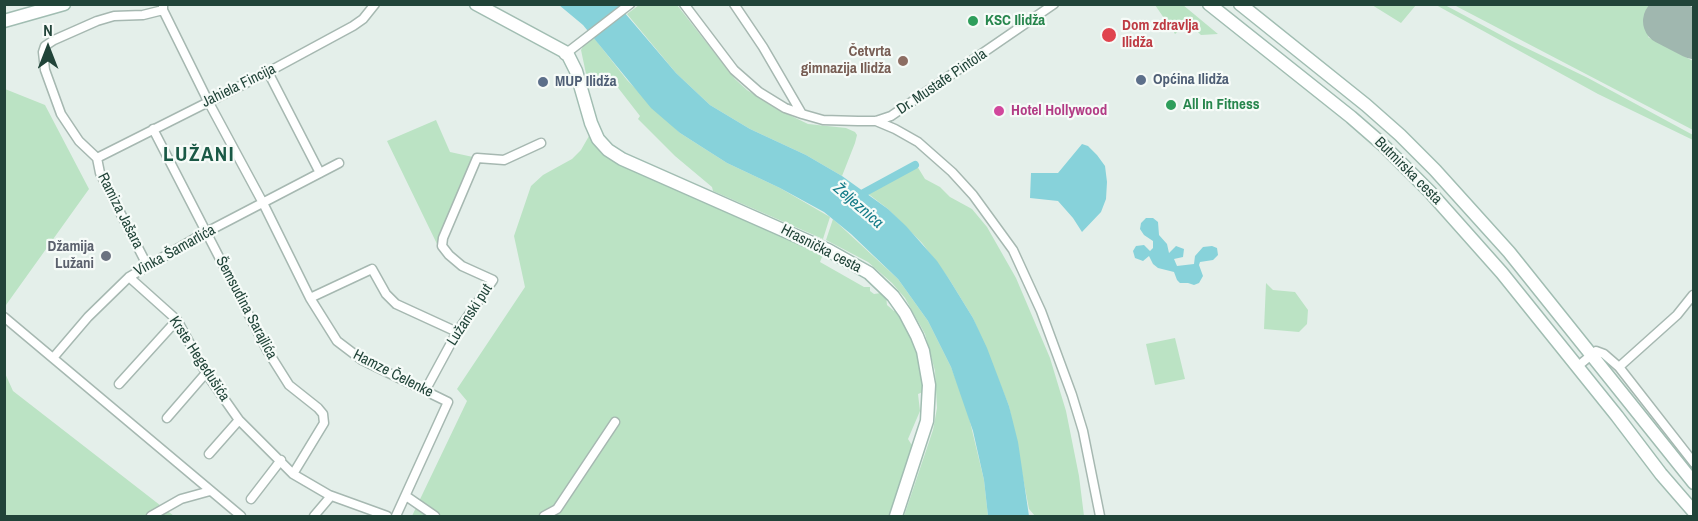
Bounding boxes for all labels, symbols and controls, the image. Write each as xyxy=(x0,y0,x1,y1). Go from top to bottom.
place label: KSC Ilidža xyxy=(985,12,1045,30)
marker: KSC Ilidža xyxy=(966,14,980,28)
place label: Dom zdravlja Ilidža xyxy=(1122,17,1199,52)
north arrow xyxy=(18,18,78,78)
text: N xyxy=(43,19,53,41)
marker: Dom zdravlja Ilidža xyxy=(1100,26,1118,44)
place label: Četvrta gimnazija Ilidža xyxy=(801,43,891,78)
street label: Dr. Mustafe Pintola xyxy=(894,45,990,119)
marker: Četvrta gimnazija Ilidža xyxy=(896,54,910,68)
street label: Jahiela Fincija xyxy=(199,60,279,112)
place label: Općina Ilidža xyxy=(1153,71,1229,89)
place label: MUP Ilidža xyxy=(555,73,617,91)
marker: Općina Ilidža xyxy=(1134,73,1148,87)
marker: MUP Ilidža xyxy=(536,75,550,89)
place label: All In Fitness xyxy=(1183,96,1260,114)
marker: All In Fitness xyxy=(1164,98,1178,112)
place label: Hotel Hollywood xyxy=(1011,102,1107,120)
marker: Hotel Hollywood xyxy=(992,104,1006,118)
street label: Butmirska cesta xyxy=(1370,133,1446,209)
district label: LUŽANI xyxy=(163,142,235,168)
street label: Ramiza Jašara xyxy=(93,170,147,252)
water label: Željeznica xyxy=(829,179,887,233)
street label: Vinka Šamarlića xyxy=(131,221,219,281)
street label: Hrasnička cesta xyxy=(778,221,864,277)
place label: Džamija Lužani xyxy=(48,238,94,273)
marker: Džamija Lužani xyxy=(99,249,113,263)
street label: Šemsudina Sarajlića xyxy=(211,254,281,362)
street label: Lužanski put xyxy=(443,281,497,349)
street label: Krste Hegedušića xyxy=(165,313,233,405)
street label: Hamze Čelenke xyxy=(350,346,436,402)

